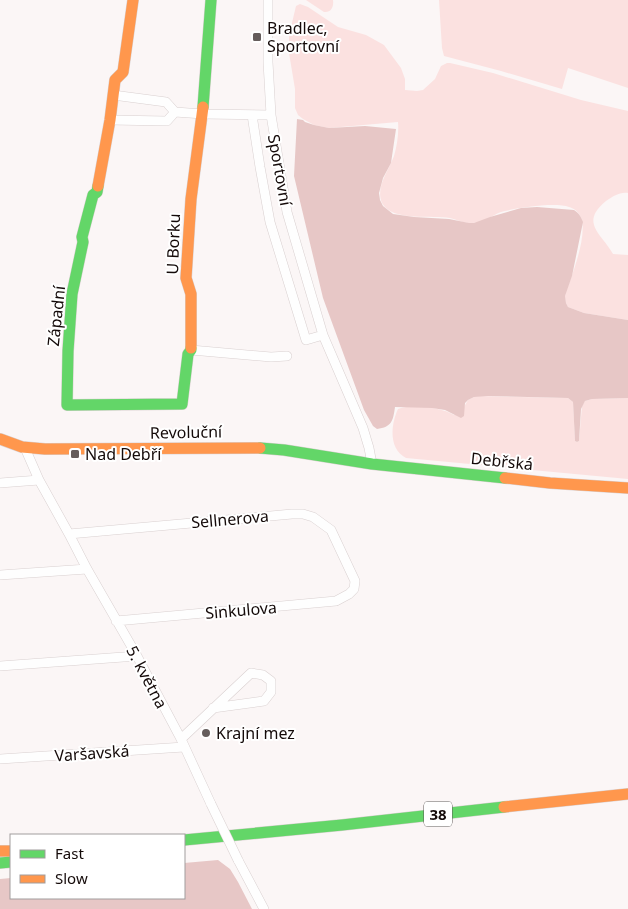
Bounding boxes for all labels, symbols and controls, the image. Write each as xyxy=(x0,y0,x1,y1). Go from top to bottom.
place label: Bradlec, Sportovní xyxy=(267,17,340,57)
marker: Bradlec, Sportovní xyxy=(251,31,263,43)
street label: Sportovní xyxy=(263,133,297,208)
street label: U Borku xyxy=(161,213,185,275)
street label: Západní xyxy=(42,284,70,347)
street label: Revoluční xyxy=(150,420,223,444)
place label: Nad Debří xyxy=(85,443,162,465)
street label: Debřská xyxy=(470,447,534,475)
marker: Nad Debří xyxy=(69,448,81,460)
street label: Sellnerova xyxy=(190,505,270,533)
street label: Sinkulova xyxy=(204,596,278,624)
street label: 5. května xyxy=(121,642,173,712)
place label: Krajní mez xyxy=(216,722,295,744)
marker: Krajní mez xyxy=(200,727,212,739)
street label: Varšavská xyxy=(54,739,130,767)
road number: 38 xyxy=(424,802,452,826)
legend xyxy=(10,834,185,899)
text: Fast xyxy=(55,843,84,863)
text: Slow xyxy=(55,868,88,888)

